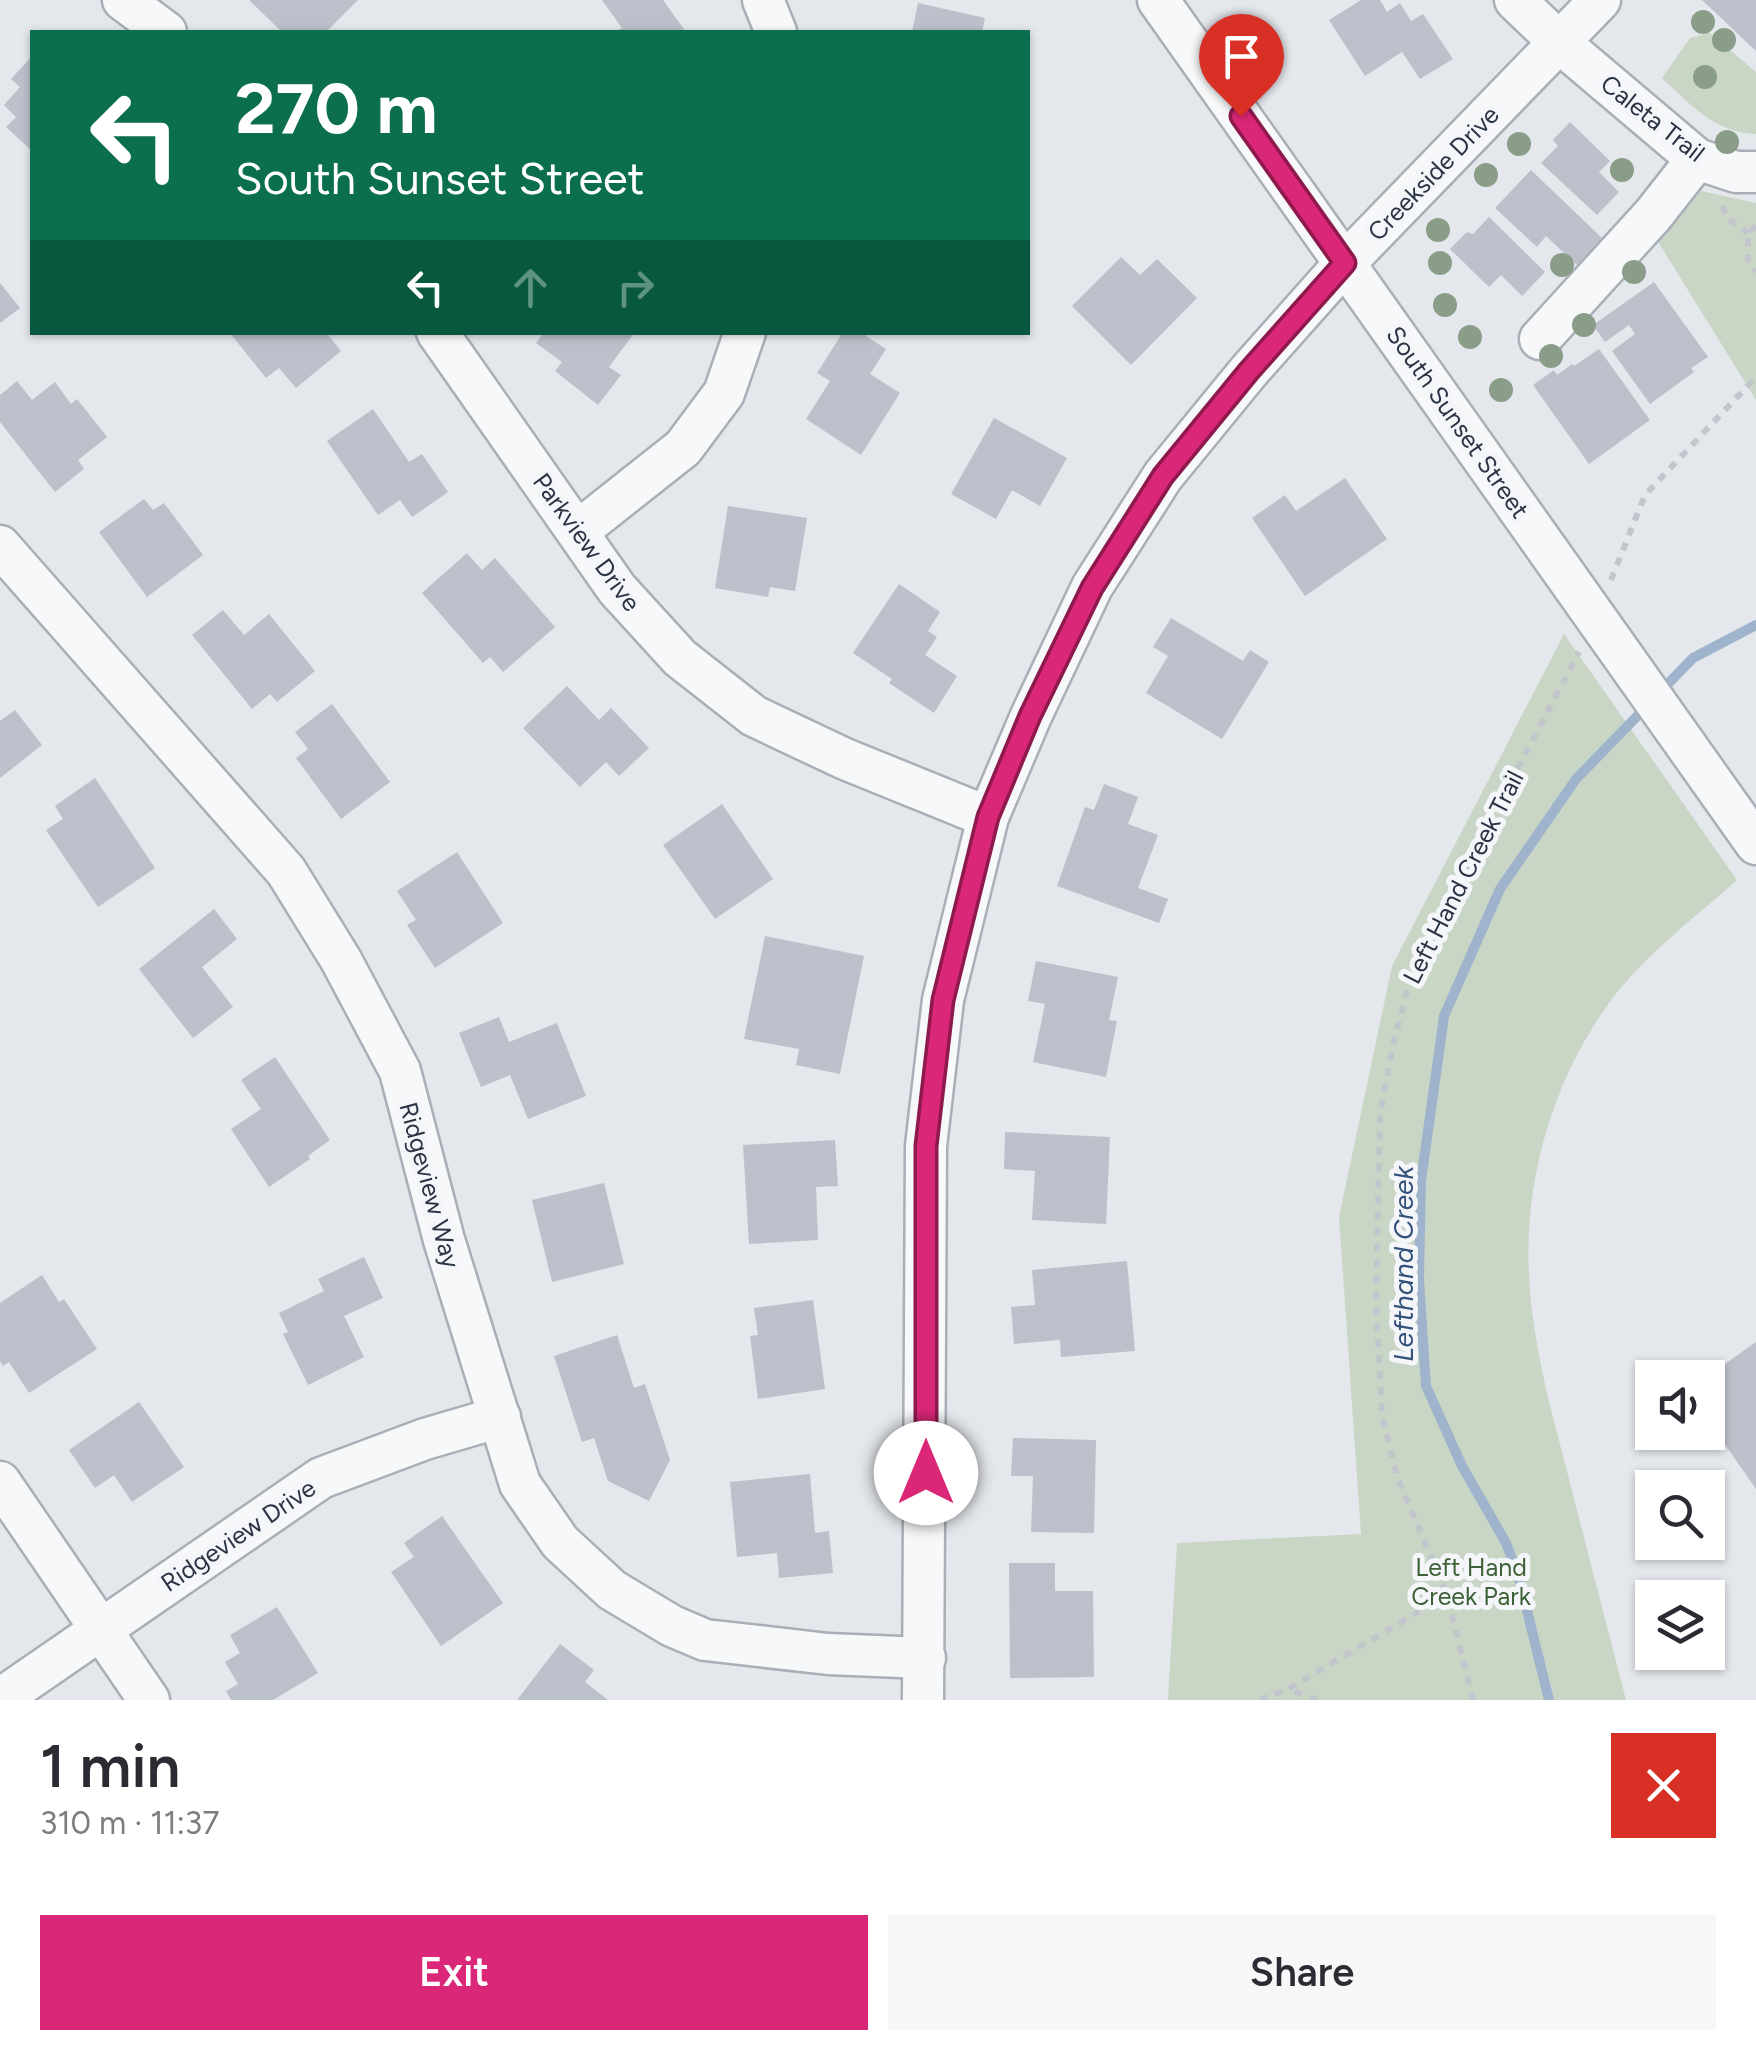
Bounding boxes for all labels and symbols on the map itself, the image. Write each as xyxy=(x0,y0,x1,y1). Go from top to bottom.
pin xyxy=(1199,14,1284,117)
street label: Caleta Trail xyxy=(1595,68,1711,168)
street label: Creekside Drive xyxy=(1361,99,1505,247)
street label: South Sunset Street xyxy=(1380,320,1536,524)
street label: Parkview Drive xyxy=(527,467,647,617)
street label: Left Hand Creek Trail xyxy=(1396,765,1530,989)
street label: Ridgeview Way xyxy=(393,1099,467,1271)
water label: Lefthand Creek xyxy=(1386,1165,1420,1362)
position arrow xyxy=(874,1421,978,1525)
street label: Ridgeview Drive xyxy=(155,1472,321,1598)
park label: Left Hand Creek Park xyxy=(1411,1552,1532,1611)

